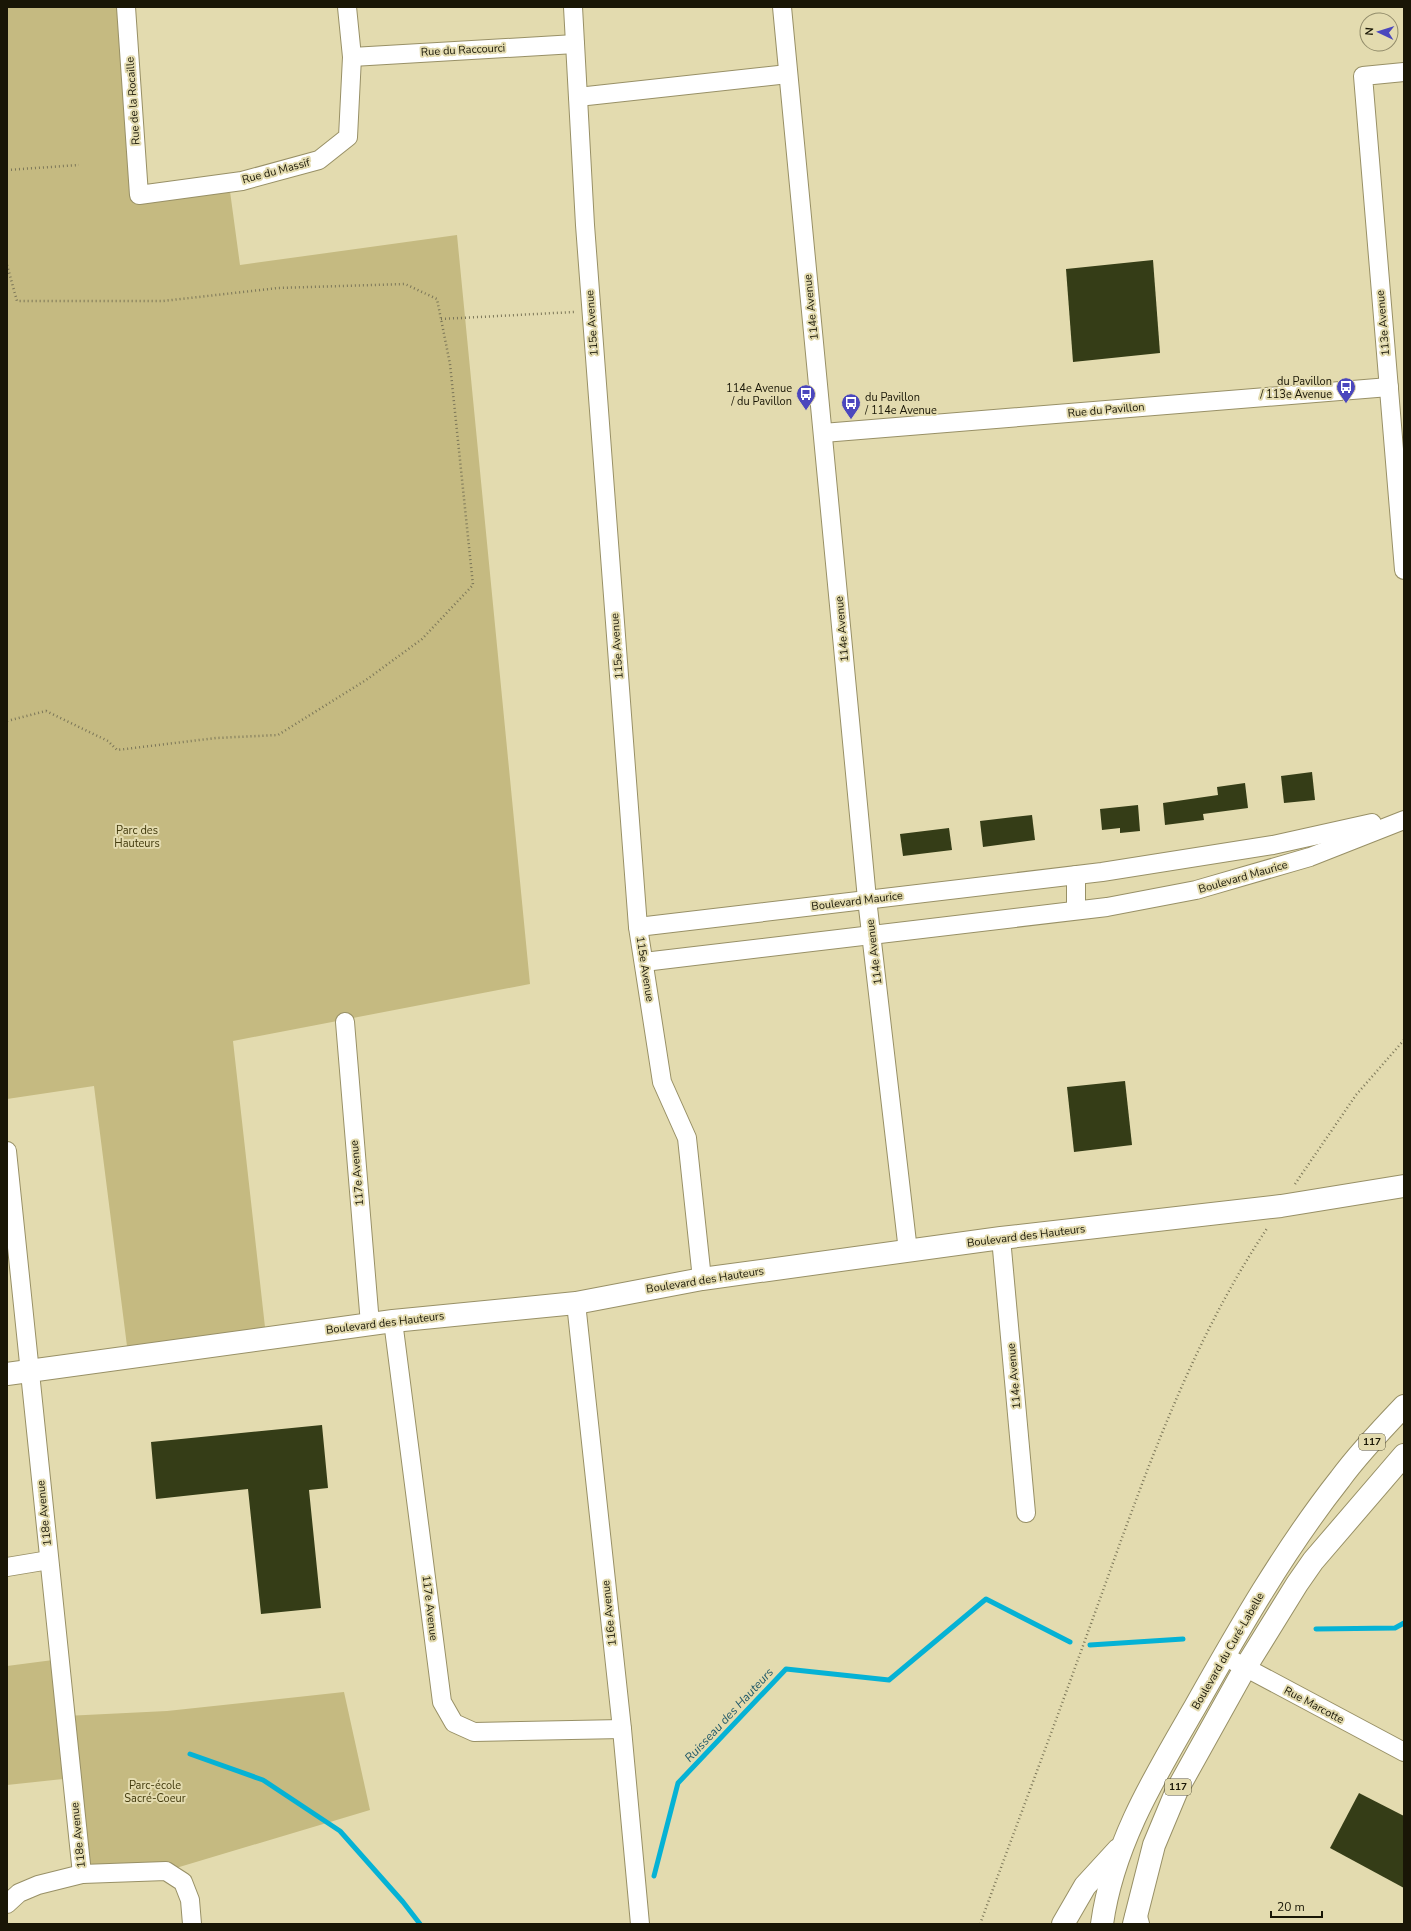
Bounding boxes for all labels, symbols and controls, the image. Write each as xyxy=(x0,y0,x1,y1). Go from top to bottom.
north arrow xyxy=(1359,12,1399,52)
text: N xyxy=(1362,27,1377,36)
street label: Rue du Raccourci xyxy=(420,40,506,60)
street label: Rue de la Rocaille xyxy=(122,56,144,146)
street label: Rue du Massif xyxy=(240,155,312,187)
street label: 114e Avenue xyxy=(800,273,822,341)
street label: 115e Avenue xyxy=(582,289,602,356)
street label: 113e Avenue xyxy=(1373,289,1393,356)
place label: du Pavillon / 113e Avenue xyxy=(1259,374,1332,402)
bus stop icon: du Pavillon / 113e Avenue xyxy=(1335,376,1357,404)
place label: 114e Avenue / du Pavillon xyxy=(726,381,792,409)
bus stop icon: 114e Avenue / du Pavillon xyxy=(795,383,817,411)
place label: du Pavillon / 114e Avenue xyxy=(864,390,937,418)
bus stop icon: du Pavillon / 114e Avenue xyxy=(840,392,862,420)
street label: Rue du Pavillon xyxy=(1067,399,1145,421)
street label: 114e Avenue xyxy=(832,595,852,662)
street label: 115e Avenue xyxy=(607,612,627,679)
park label: Parc des Hauteurs xyxy=(114,823,160,851)
street label: Boulevard Maurice xyxy=(1197,857,1289,897)
street label: Boulevard Maurice xyxy=(810,888,904,914)
street label: 114e Avenue xyxy=(863,918,885,986)
street label: 115e Avenue xyxy=(632,935,658,1003)
street label: 117e Avenue xyxy=(347,1139,367,1206)
street label: Boulevard des Hauteurs xyxy=(966,1221,1086,1251)
street label: Boulevard des Hauteurs xyxy=(645,1263,765,1297)
street label: Boulevard des Hauteurs xyxy=(325,1308,445,1338)
street label: 114e Avenue xyxy=(1004,1342,1024,1409)
road number: 117 xyxy=(1359,1434,1385,1450)
street label: 118e Avenue xyxy=(33,1479,55,1547)
street label: 117e Avenue xyxy=(419,1574,441,1642)
street label: 116e Avenue xyxy=(598,1579,620,1647)
street label: Boulevard du Curé-Labelle xyxy=(1188,1590,1268,1712)
water label: Ruisseau des Hauteurs xyxy=(681,1664,777,1766)
street label: Rue Marcotte xyxy=(1281,1683,1347,1727)
park label: Parc-école Sacré-Coeur xyxy=(124,1778,186,1806)
road number: 117 xyxy=(1165,1779,1191,1795)
street label: 118e Avenue xyxy=(67,1801,89,1869)
scale bar xyxy=(1271,1893,1322,1919)
text: 20 m xyxy=(1277,1899,1305,1915)

